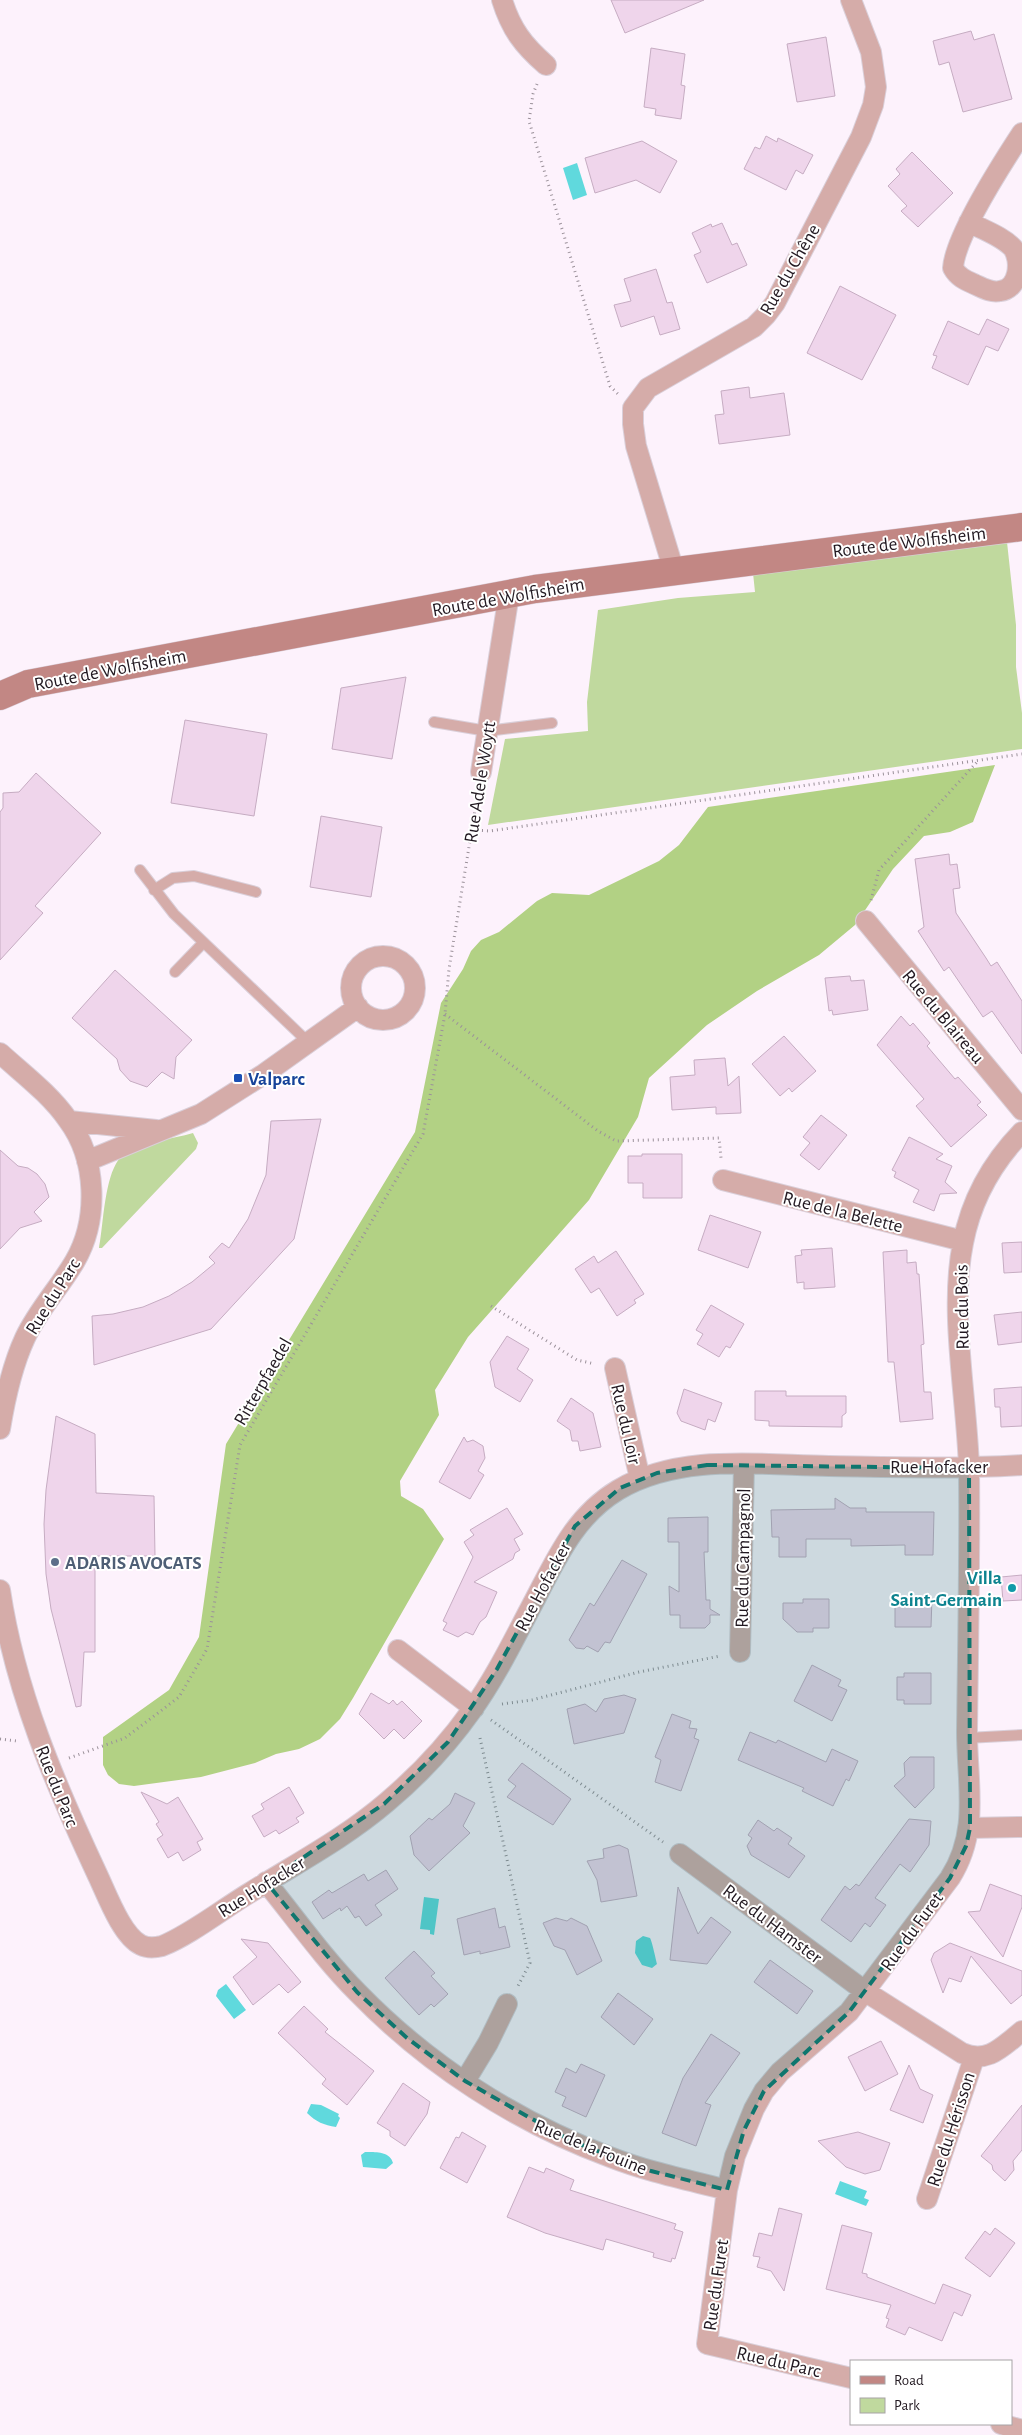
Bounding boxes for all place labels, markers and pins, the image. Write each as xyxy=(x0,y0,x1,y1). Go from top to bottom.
place label: Valparc xyxy=(248,1070,306,1089)
marker: Valparc xyxy=(232,1072,244,1084)
place label: ADARIS AVOCATS xyxy=(65,1554,202,1573)
marker: ADARIS AVOCATS xyxy=(49,1556,61,1568)
place label: Villa Saint-Germain xyxy=(891,1569,1002,1610)
marker: Villa Saint-Germain xyxy=(1006,1582,1018,1594)

